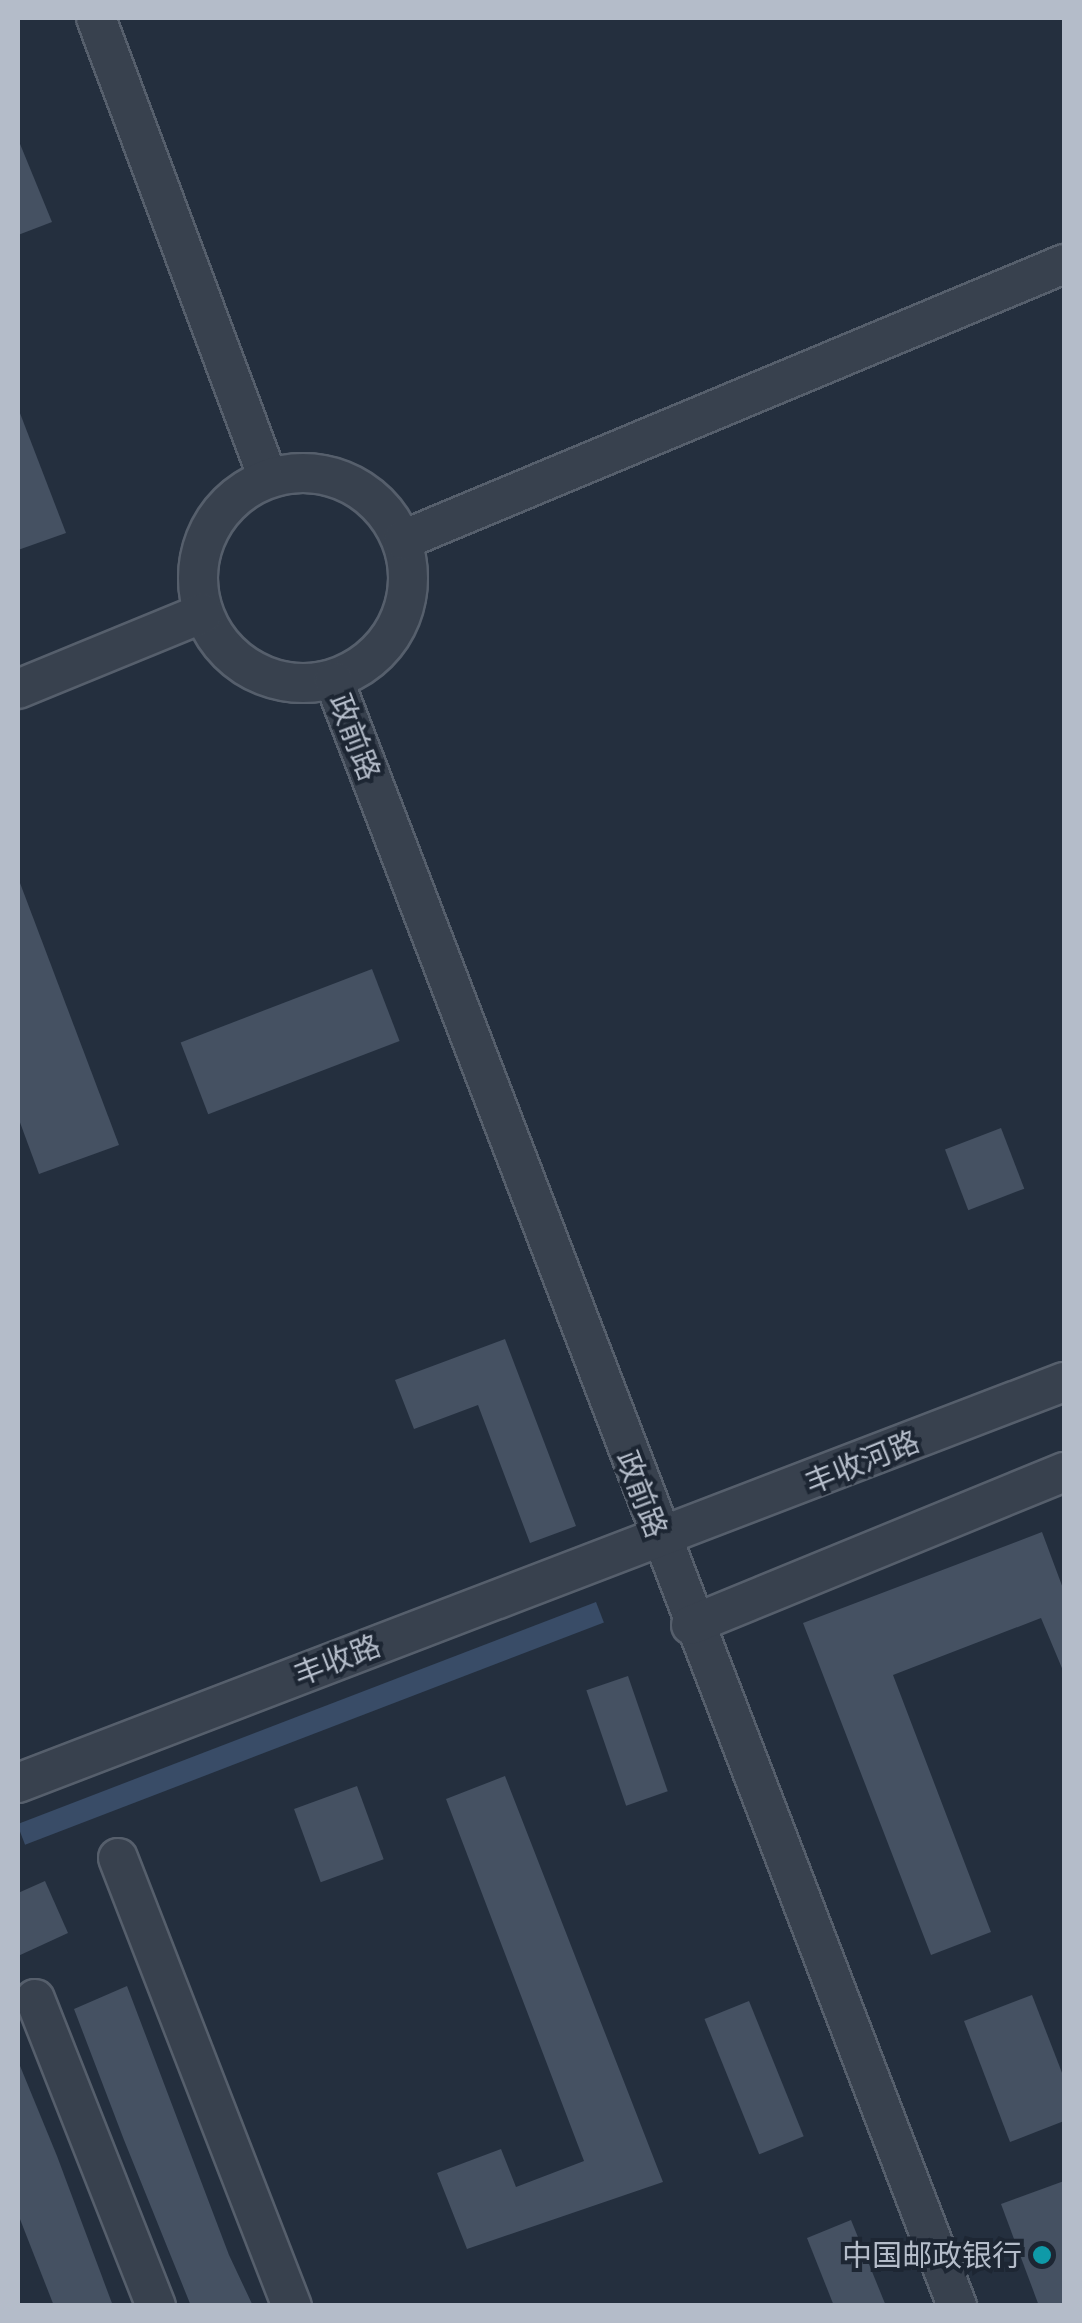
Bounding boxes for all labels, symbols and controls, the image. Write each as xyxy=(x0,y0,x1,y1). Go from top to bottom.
street label: 政前路 xyxy=(322,689,388,785)
street label: 丰收河路 xyxy=(800,1423,924,1501)
street label: 政前路 xyxy=(609,1446,675,1542)
street label: 丰收路 xyxy=(289,1627,385,1693)
place label: 中国邮政银行 xyxy=(842,2237,1022,2273)
marker: 中国邮政银行 xyxy=(1031,2244,1053,2266)

